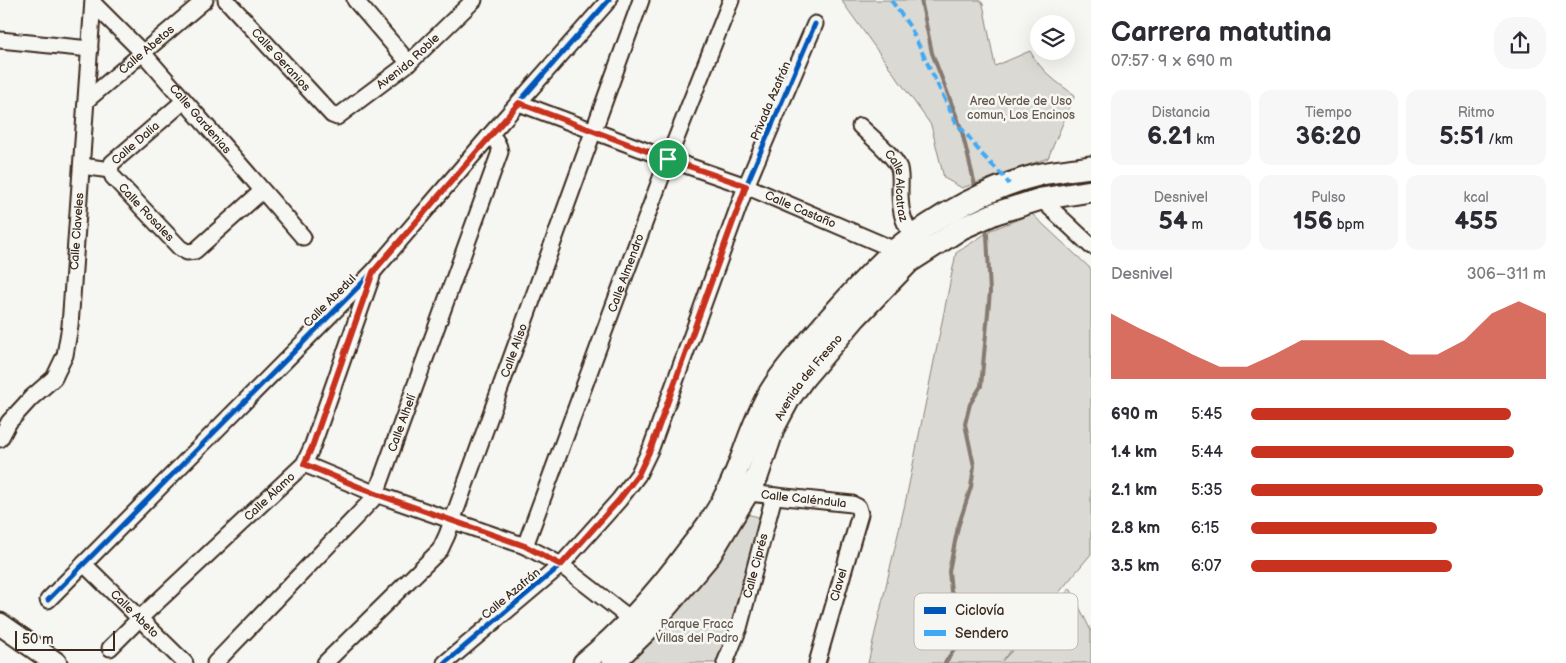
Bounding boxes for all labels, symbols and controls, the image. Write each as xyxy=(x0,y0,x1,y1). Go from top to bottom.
map controls xyxy=(1030,15,1075,60)
button: layers xyxy=(1030,15,1075,60)
text: Carrera matutina xyxy=(1111,16,1332,49)
button: share xyxy=(1494,17,1546,69)
street label: Calle Abetos xyxy=(116,22,177,77)
street label: Calle Geranios xyxy=(248,25,314,94)
street label: Avenida Roble xyxy=(373,30,442,92)
text: 07:57 · 9 × 690 m xyxy=(1111,52,1233,71)
street label: Privada Azafrán xyxy=(748,59,795,143)
street label: Calle Gardenias xyxy=(166,81,235,157)
park label: Area Verde de Uso comun, Los Encinos xyxy=(967,94,1075,123)
text: Distancia xyxy=(1151,104,1210,121)
text: Tiempo xyxy=(1305,104,1352,121)
text: Ritmo xyxy=(1458,104,1495,121)
street label: Calle Dalia xyxy=(108,118,163,168)
text: 6.21 xyxy=(1147,121,1193,152)
text: 36:20 xyxy=(1296,121,1361,152)
text: 5:51 xyxy=(1439,121,1485,152)
text: km xyxy=(1193,131,1215,148)
text: /km xyxy=(1485,131,1513,148)
pin xyxy=(647,138,689,180)
icon: arrive xyxy=(654,145,682,173)
street label: Calle Alcatraz xyxy=(881,146,912,224)
street label: Calle Rosales xyxy=(115,180,177,245)
street label: Calle Castaño xyxy=(763,188,839,231)
text: Desnivel xyxy=(1154,189,1208,206)
text: Pulso xyxy=(1311,189,1346,206)
text: kcal xyxy=(1464,189,1489,206)
street label: Calle Claveles xyxy=(66,192,87,271)
text: 54 xyxy=(1159,206,1188,237)
text: 156 xyxy=(1293,206,1333,237)
text: 455 xyxy=(1454,206,1498,237)
text: m xyxy=(1188,216,1203,233)
text: bpm xyxy=(1333,216,1364,233)
street label: Calle Almendro xyxy=(604,231,647,314)
text: Desnivel xyxy=(1111,265,1173,284)
text: 306–311 m xyxy=(1467,265,1546,284)
street label: Calle Abedul xyxy=(301,272,359,330)
street label: Calle Aliso xyxy=(497,321,531,380)
street label: Avenida del Fresno xyxy=(771,331,846,423)
street label: Calle Alhelí xyxy=(384,392,419,454)
text: 690 m xyxy=(1111,405,1158,424)
text: 5:45 xyxy=(1191,405,1222,424)
text: 1.4 km xyxy=(1111,443,1157,462)
text: 5:44 xyxy=(1191,443,1223,462)
street label: Calle Álamo xyxy=(241,469,298,524)
text: 2.1 km xyxy=(1111,481,1157,500)
text: 5:35 xyxy=(1191,481,1222,500)
street label: Calle Caléndula xyxy=(760,487,847,511)
text: 2.8 km xyxy=(1111,519,1160,538)
text: 6:15 xyxy=(1191,519,1219,538)
street label: Calle Ciprés xyxy=(740,532,771,600)
text: 3.5 km xyxy=(1111,557,1159,576)
text: 6:07 xyxy=(1191,557,1221,576)
street label: Calle Azafrán xyxy=(479,565,544,623)
street label: Clavel xyxy=(827,567,851,603)
street label: Calle Abeto xyxy=(107,587,162,641)
legend xyxy=(914,593,1078,650)
text: Ciclovía xyxy=(955,602,1005,619)
park label: Parque Fracc Villas del Padro xyxy=(655,617,739,646)
text: Sendero xyxy=(955,625,1009,642)
scale bar xyxy=(15,628,115,651)
text: 50 m xyxy=(22,631,54,648)

